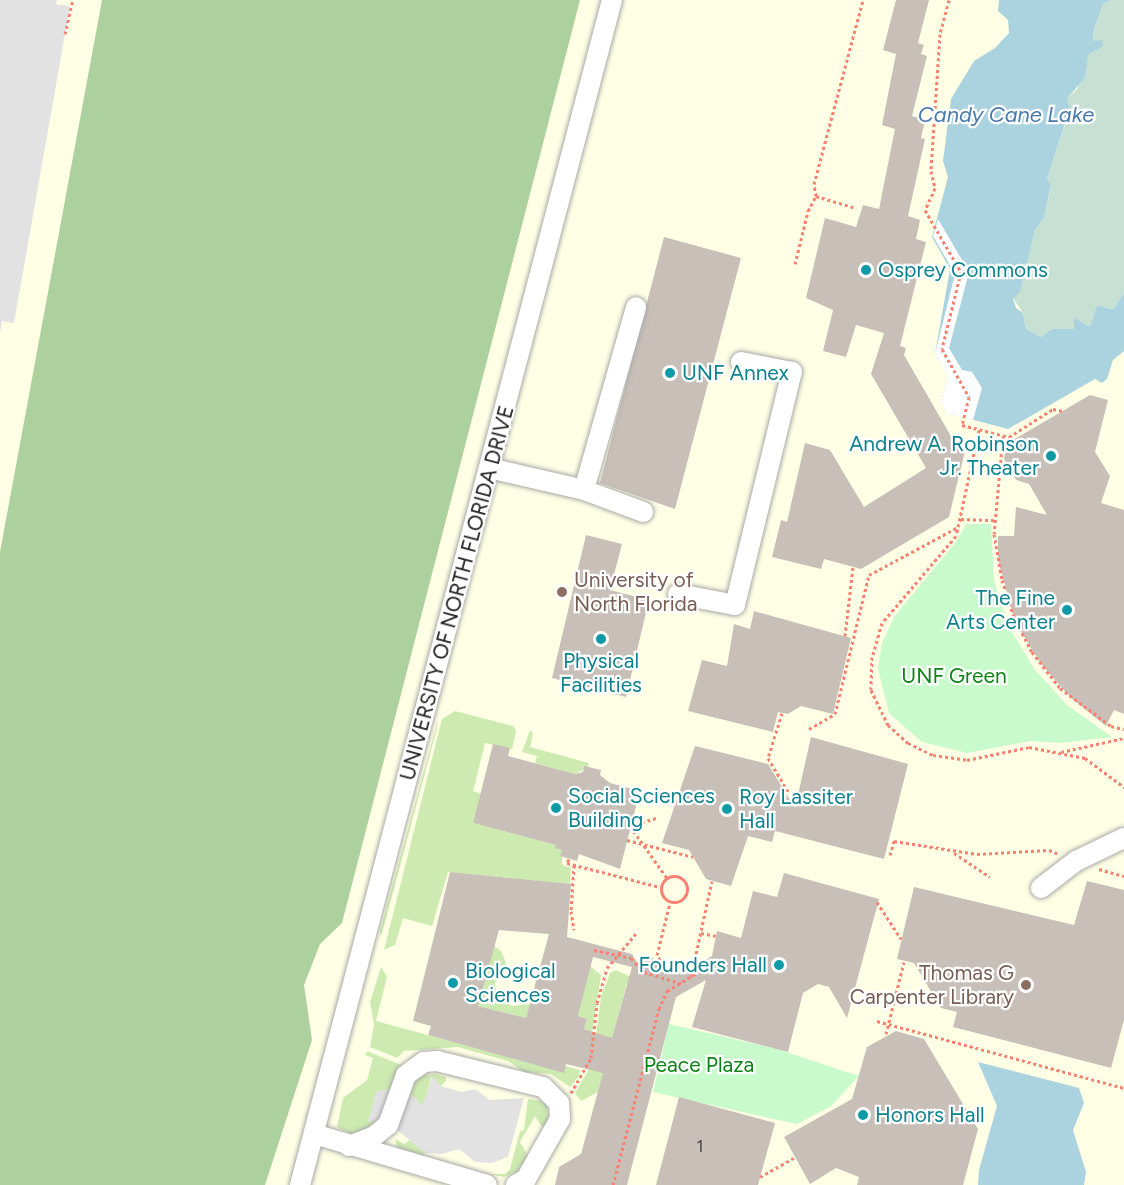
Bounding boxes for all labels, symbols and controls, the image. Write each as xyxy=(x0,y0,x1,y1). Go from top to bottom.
water label: Candy Cane Lake xyxy=(918,102,1094,128)
place label: Osprey Commons xyxy=(878,257,1048,283)
marker: Osprey Commons xyxy=(859,263,873,277)
place label: UNF Annex xyxy=(682,360,789,386)
marker: UNF Annex xyxy=(663,366,677,380)
street label: UNIVERSITY OF NORTH FLORIDA DRIVE xyxy=(395,403,519,783)
place label: Andrew A. Robinson Jr. Theater xyxy=(849,431,1039,481)
marker: Andrew A. Robinson Jr. Theater xyxy=(1044,449,1058,463)
place label: University of North Florida xyxy=(574,567,698,617)
marker: University of North Florida xyxy=(555,585,569,599)
place label: The Fine Arts Center xyxy=(946,585,1055,635)
marker: The Fine Arts Center xyxy=(1060,603,1074,617)
marker: Physical Facilities xyxy=(594,632,608,646)
place label: Physical Facilities xyxy=(560,648,642,698)
park label: UNF Green xyxy=(901,663,1007,689)
place label: Social Sciences Building xyxy=(568,783,715,833)
place label: Roy Lassiter Hall xyxy=(739,784,853,834)
marker: Social Sciences Building xyxy=(549,801,563,815)
marker: Roy Lassiter Hall xyxy=(720,802,734,816)
place label: Founders Hall xyxy=(639,952,767,978)
place label: Biological Sciences xyxy=(465,958,556,1008)
marker: Founders Hall xyxy=(772,958,786,972)
place label: Thomas G Carpenter Library xyxy=(850,960,1014,1010)
marker: Biological Sciences xyxy=(446,976,460,990)
marker: Thomas G Carpenter Library xyxy=(1019,978,1033,992)
park label: Peace Plaza xyxy=(644,1052,754,1078)
place label: Honors Hall xyxy=(875,1102,985,1128)
marker: Honors Hall xyxy=(856,1108,870,1122)
house number: 1 xyxy=(696,1135,704,1157)

